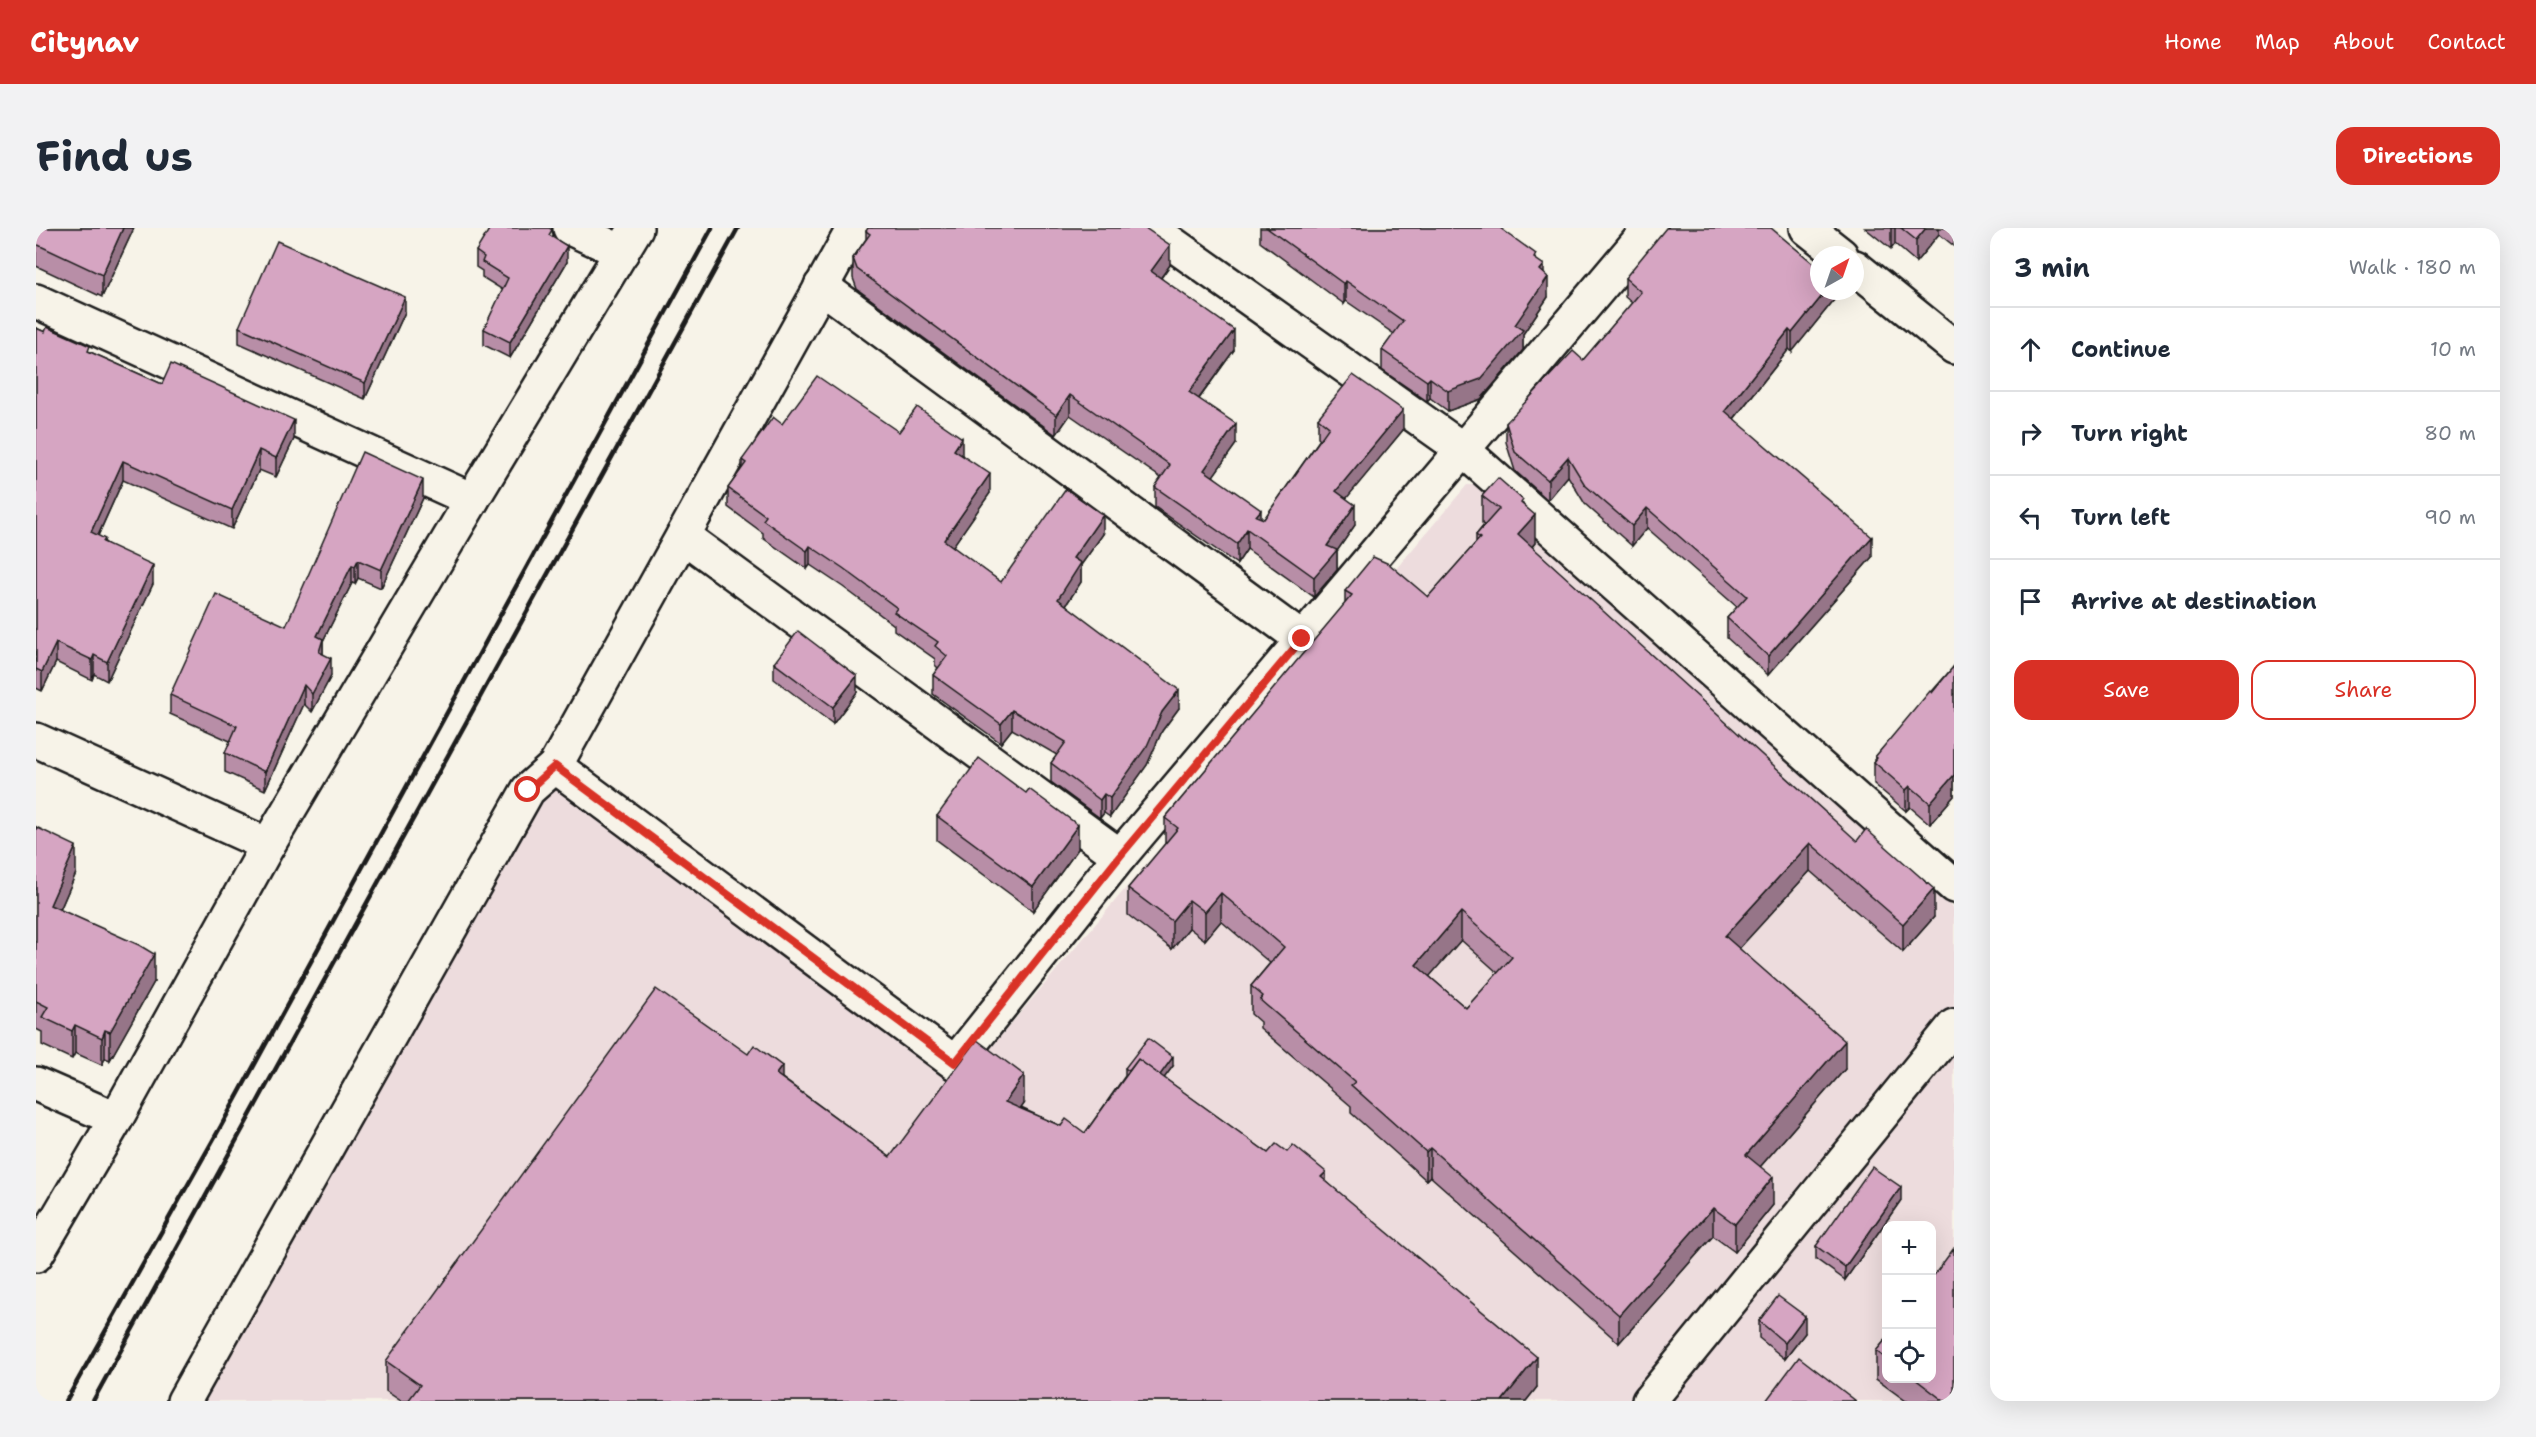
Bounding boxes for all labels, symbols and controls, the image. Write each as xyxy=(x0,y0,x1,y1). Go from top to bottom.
text: Citynav xyxy=(30,23,139,61)
text: Home xyxy=(2164,28,2222,56)
text: Map xyxy=(2255,28,2300,56)
text: About xyxy=(2333,28,2394,56)
text: Contact xyxy=(2427,28,2506,56)
button: Directions xyxy=(2336,127,2500,185)
text: Find us xyxy=(36,128,193,184)
north arrow xyxy=(1810,246,1864,300)
text: 3 min xyxy=(2014,250,2090,285)
text: Walk · 180 m xyxy=(2349,254,2476,280)
icon: ahead xyxy=(2014,333,2047,366)
text: Continue xyxy=(2071,335,2171,364)
text: 10 m xyxy=(2430,336,2476,362)
icon: right xyxy=(2014,417,2047,450)
text: Turn right xyxy=(2071,419,2188,448)
text: 80 m xyxy=(2424,420,2476,446)
icon: left xyxy=(2014,501,2047,534)
text: Turn left xyxy=(2071,503,2170,532)
text: 90 m xyxy=(2424,504,2476,530)
icon: arrive xyxy=(2014,585,2047,618)
text: Arrive at destination xyxy=(2071,587,2317,616)
route end xyxy=(1288,625,1314,651)
button: Save xyxy=(2014,660,2239,720)
button: Share xyxy=(2251,660,2476,720)
route start xyxy=(514,776,540,802)
map controls xyxy=(1882,1221,1936,1383)
button: + xyxy=(1882,1221,1936,1275)
button: − xyxy=(1882,1275,1936,1329)
button: locate xyxy=(1882,1329,1936,1383)

